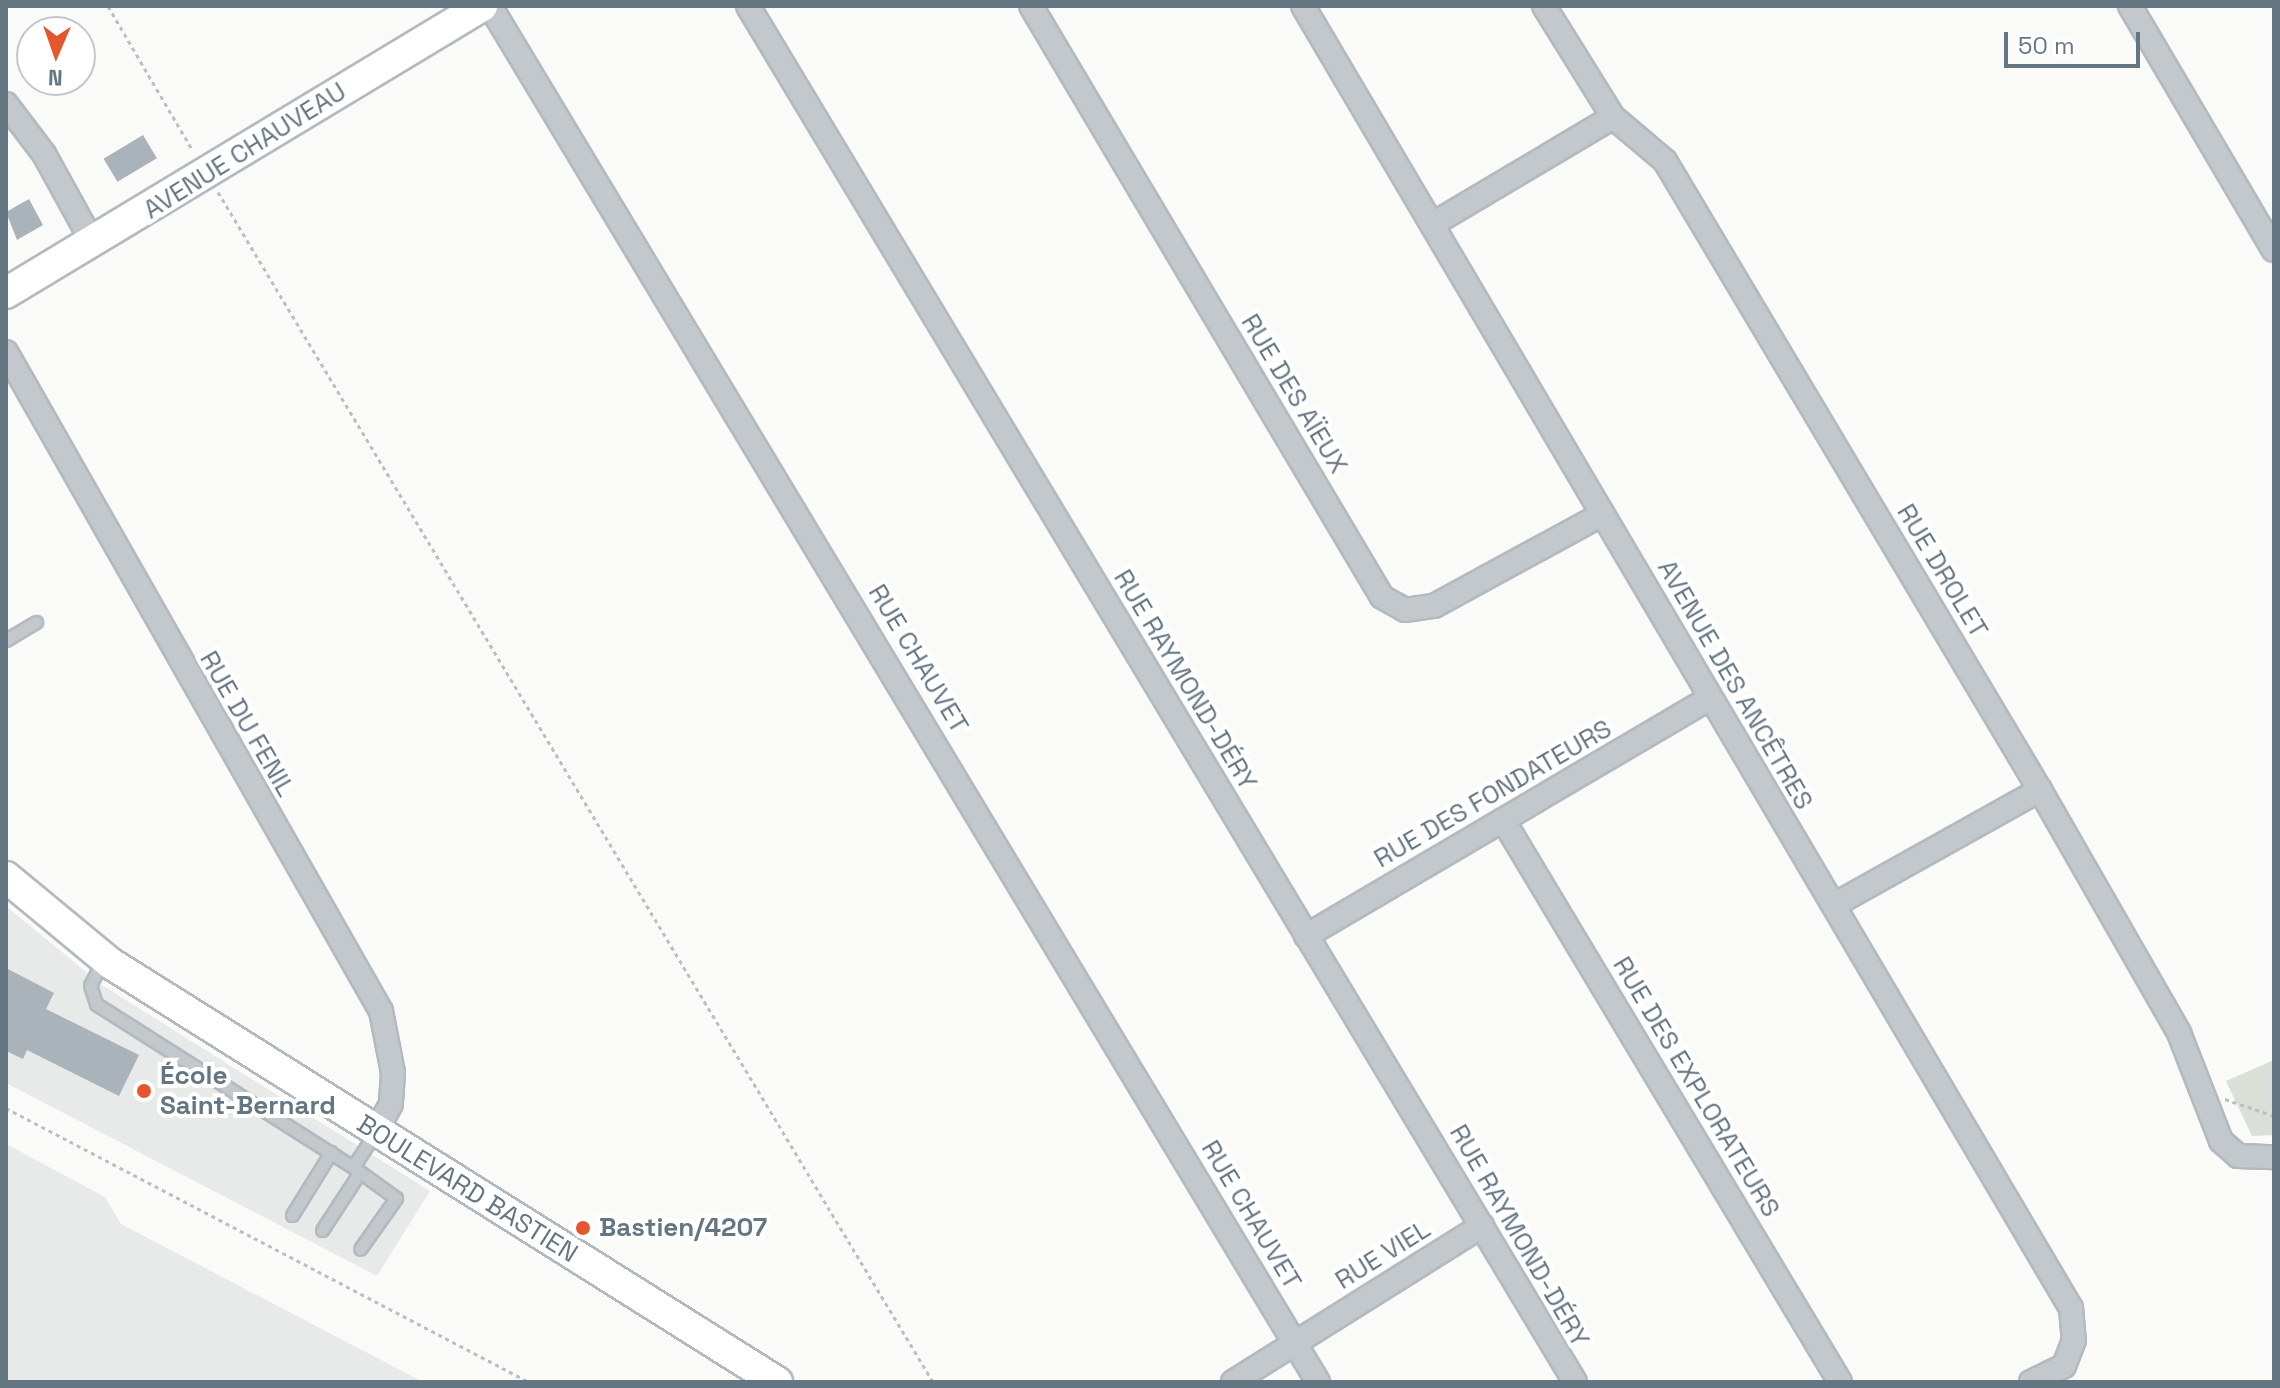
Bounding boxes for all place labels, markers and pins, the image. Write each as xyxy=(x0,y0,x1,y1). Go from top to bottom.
place label: École Saint-Bernard xyxy=(160,1060,336,1122)
marker: École Saint-Bernard xyxy=(135,1082,153,1100)
place label: Bastien/4207 xyxy=(599,1212,767,1244)
marker: Bastien/4207 xyxy=(574,1219,592,1237)

